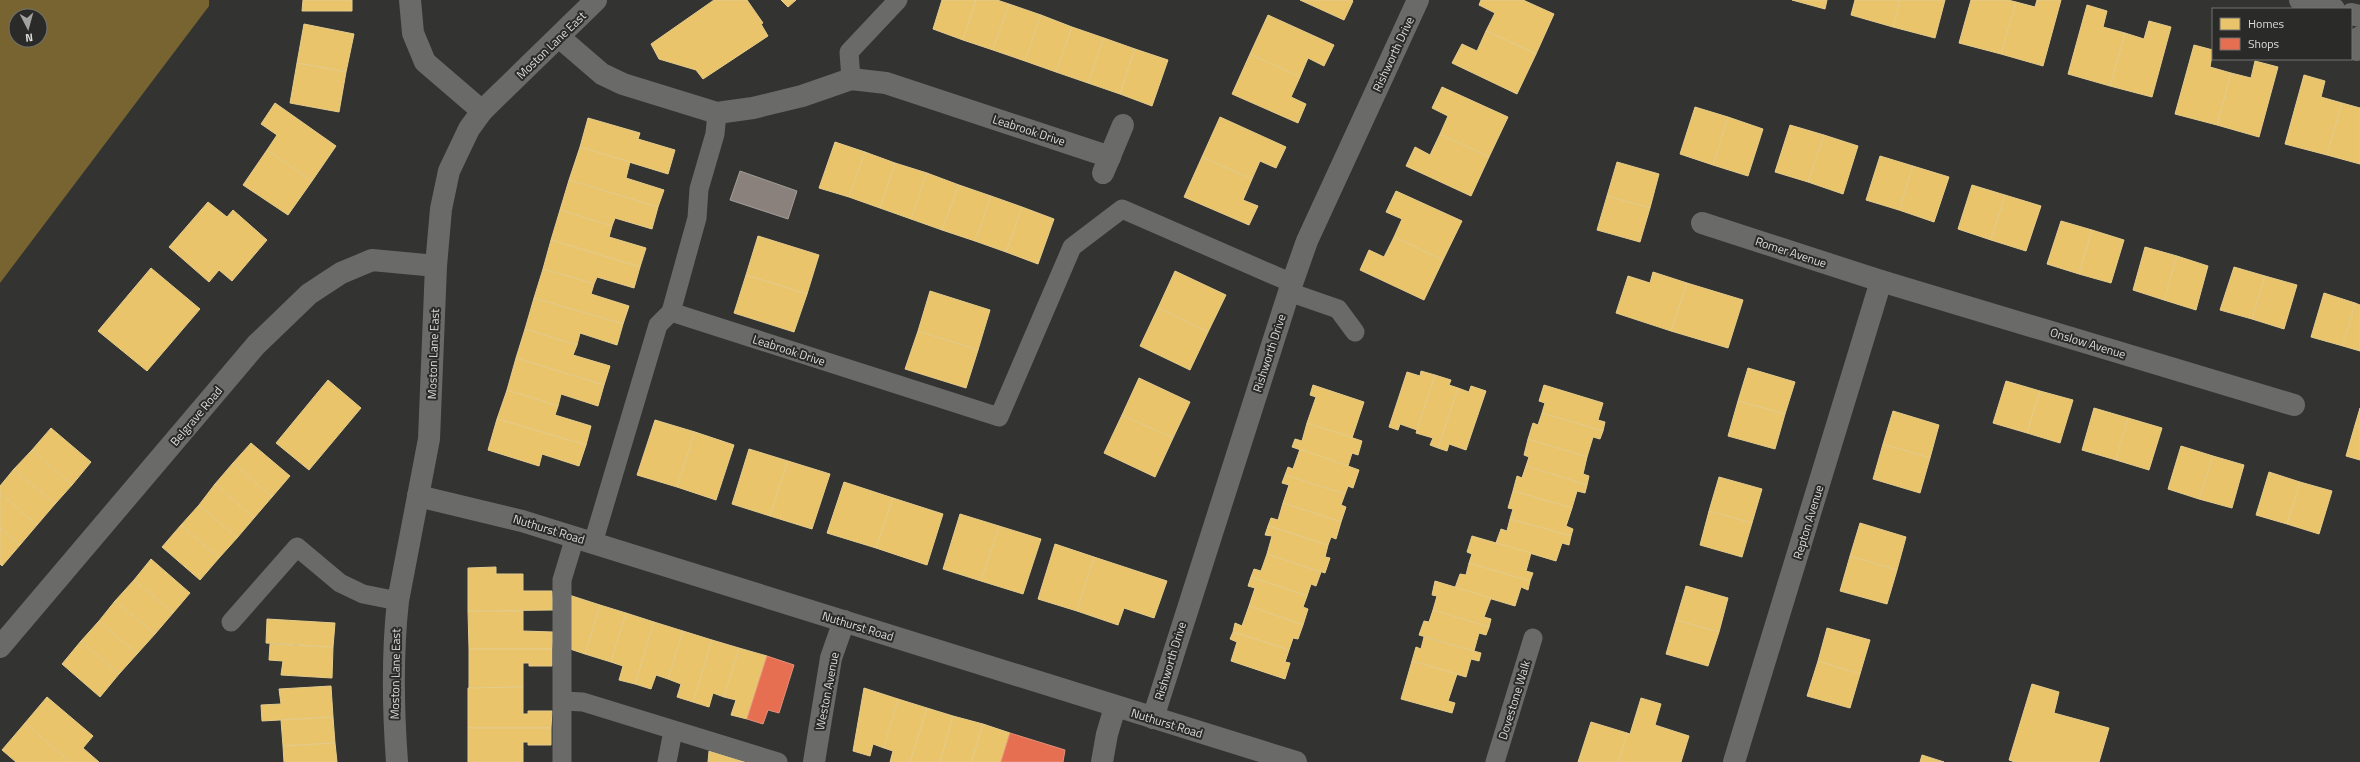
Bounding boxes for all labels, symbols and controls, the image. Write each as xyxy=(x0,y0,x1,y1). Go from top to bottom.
street label: Moston Lane East xyxy=(512,6,591,83)
north arrow xyxy=(8,8,48,48)
legend xyxy=(2212,8,2352,60)
street label: Rishworth Drive xyxy=(1367,13,1419,95)
text: Homes xyxy=(2248,14,2284,33)
text: N xyxy=(24,30,34,46)
text: Shops xyxy=(2248,34,2280,53)
street label: Leabrook Drive xyxy=(990,109,1068,151)
street label: Romer Avenue xyxy=(1753,232,1829,272)
street label: Moston Lane East xyxy=(422,307,444,400)
street label: Rishworth Drive xyxy=(1247,311,1291,395)
street label: Onslow Avenue xyxy=(2048,322,2128,364)
street label: Leabrook Drive xyxy=(750,329,828,371)
street label: Belgrave Road xyxy=(165,382,227,450)
street label: Repton Avenue xyxy=(1788,482,1828,562)
street label: Nuthurst Road xyxy=(511,509,587,549)
street label: Nuthurst Road xyxy=(820,606,896,646)
street label: Rishworth Drive xyxy=(1149,619,1191,703)
street label: Moston Lane East xyxy=(385,628,405,720)
street label: Weston Avenue xyxy=(810,650,844,732)
street label: Dovestone Walk xyxy=(1493,658,1535,742)
street label: Nuthurst Road xyxy=(1129,703,1205,743)

